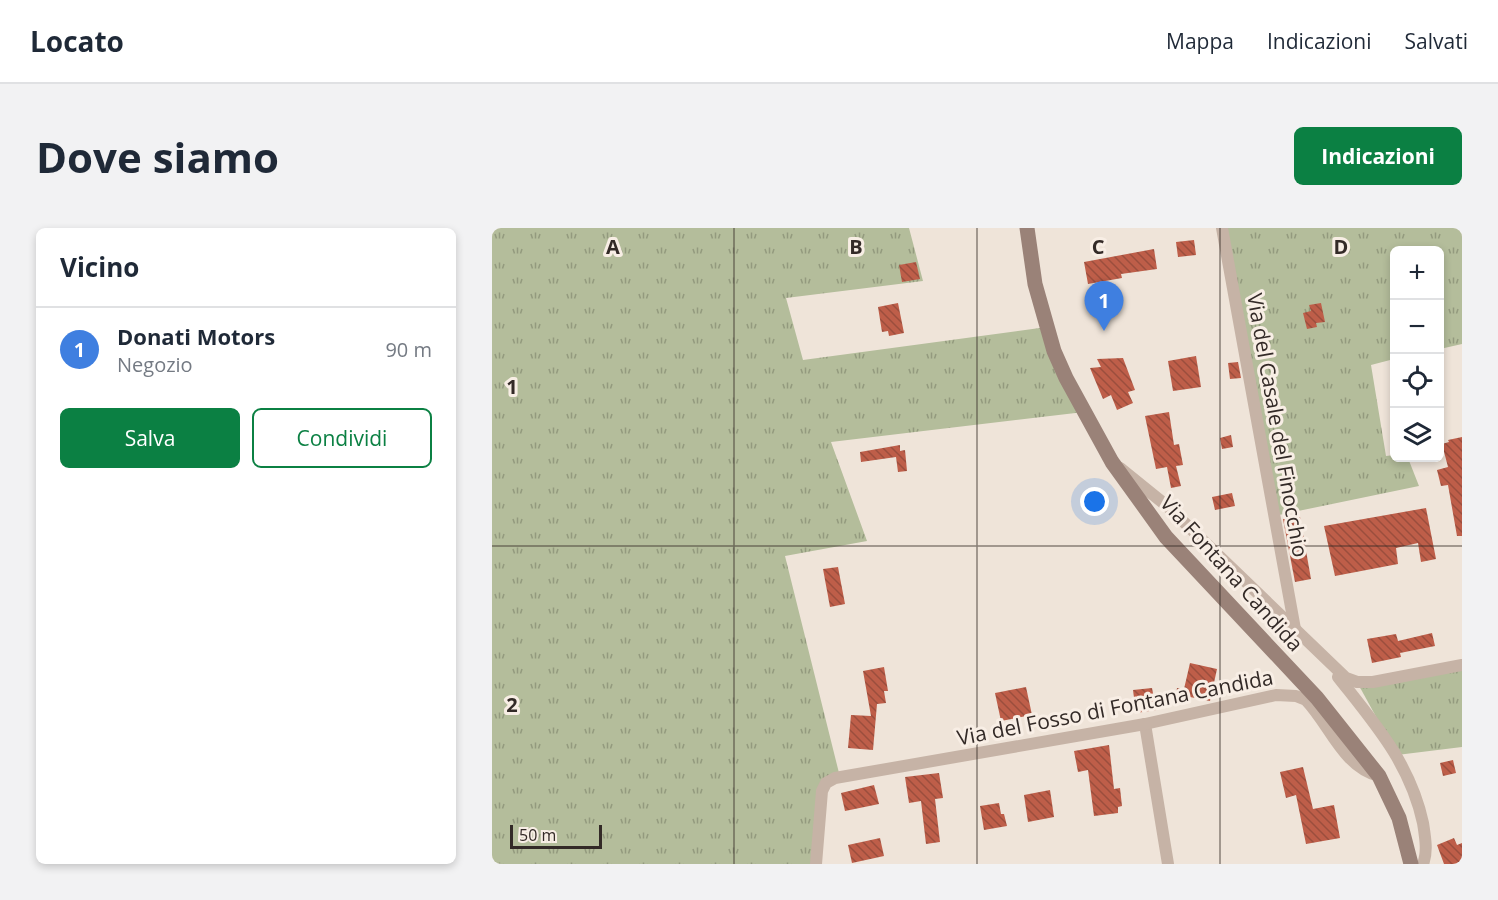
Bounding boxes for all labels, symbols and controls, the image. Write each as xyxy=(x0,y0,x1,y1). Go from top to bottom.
text: Locato xyxy=(30,22,124,60)
text: Mappa xyxy=(1166,27,1234,55)
text: Indicazioni xyxy=(1267,27,1372,55)
text: Salvati xyxy=(1405,27,1468,55)
button: Indicazioni xyxy=(1294,127,1462,185)
text: Dove siamo xyxy=(36,128,279,185)
text: A xyxy=(606,233,620,260)
text: B xyxy=(849,233,863,260)
text: C xyxy=(1092,233,1105,260)
text: D xyxy=(1334,233,1348,260)
map controls xyxy=(1390,246,1444,462)
button: + xyxy=(1390,246,1444,300)
text: Vicino xyxy=(60,249,139,285)
pin: 1 xyxy=(1084,282,1124,331)
street label: Via del Casale del Finocchio xyxy=(1241,291,1315,559)
button: − xyxy=(1390,300,1444,354)
text: Donati Motors xyxy=(117,321,275,351)
text: 1 xyxy=(74,336,85,363)
text: 90 m xyxy=(385,336,432,363)
text: Negozio xyxy=(117,351,193,378)
button: locate xyxy=(1390,354,1444,408)
text: 1 xyxy=(506,373,518,400)
button: Salva xyxy=(60,408,240,468)
button: Condividi xyxy=(252,408,432,468)
button: layers xyxy=(1390,408,1444,462)
your location xyxy=(1080,487,1109,516)
street label: Via Fontana Candida xyxy=(1154,489,1310,657)
street label: Via del Fosso di Fontana Candida xyxy=(955,663,1275,751)
text: 2 xyxy=(506,691,518,718)
scale bar xyxy=(510,822,602,850)
text: 50 m xyxy=(519,824,556,846)

